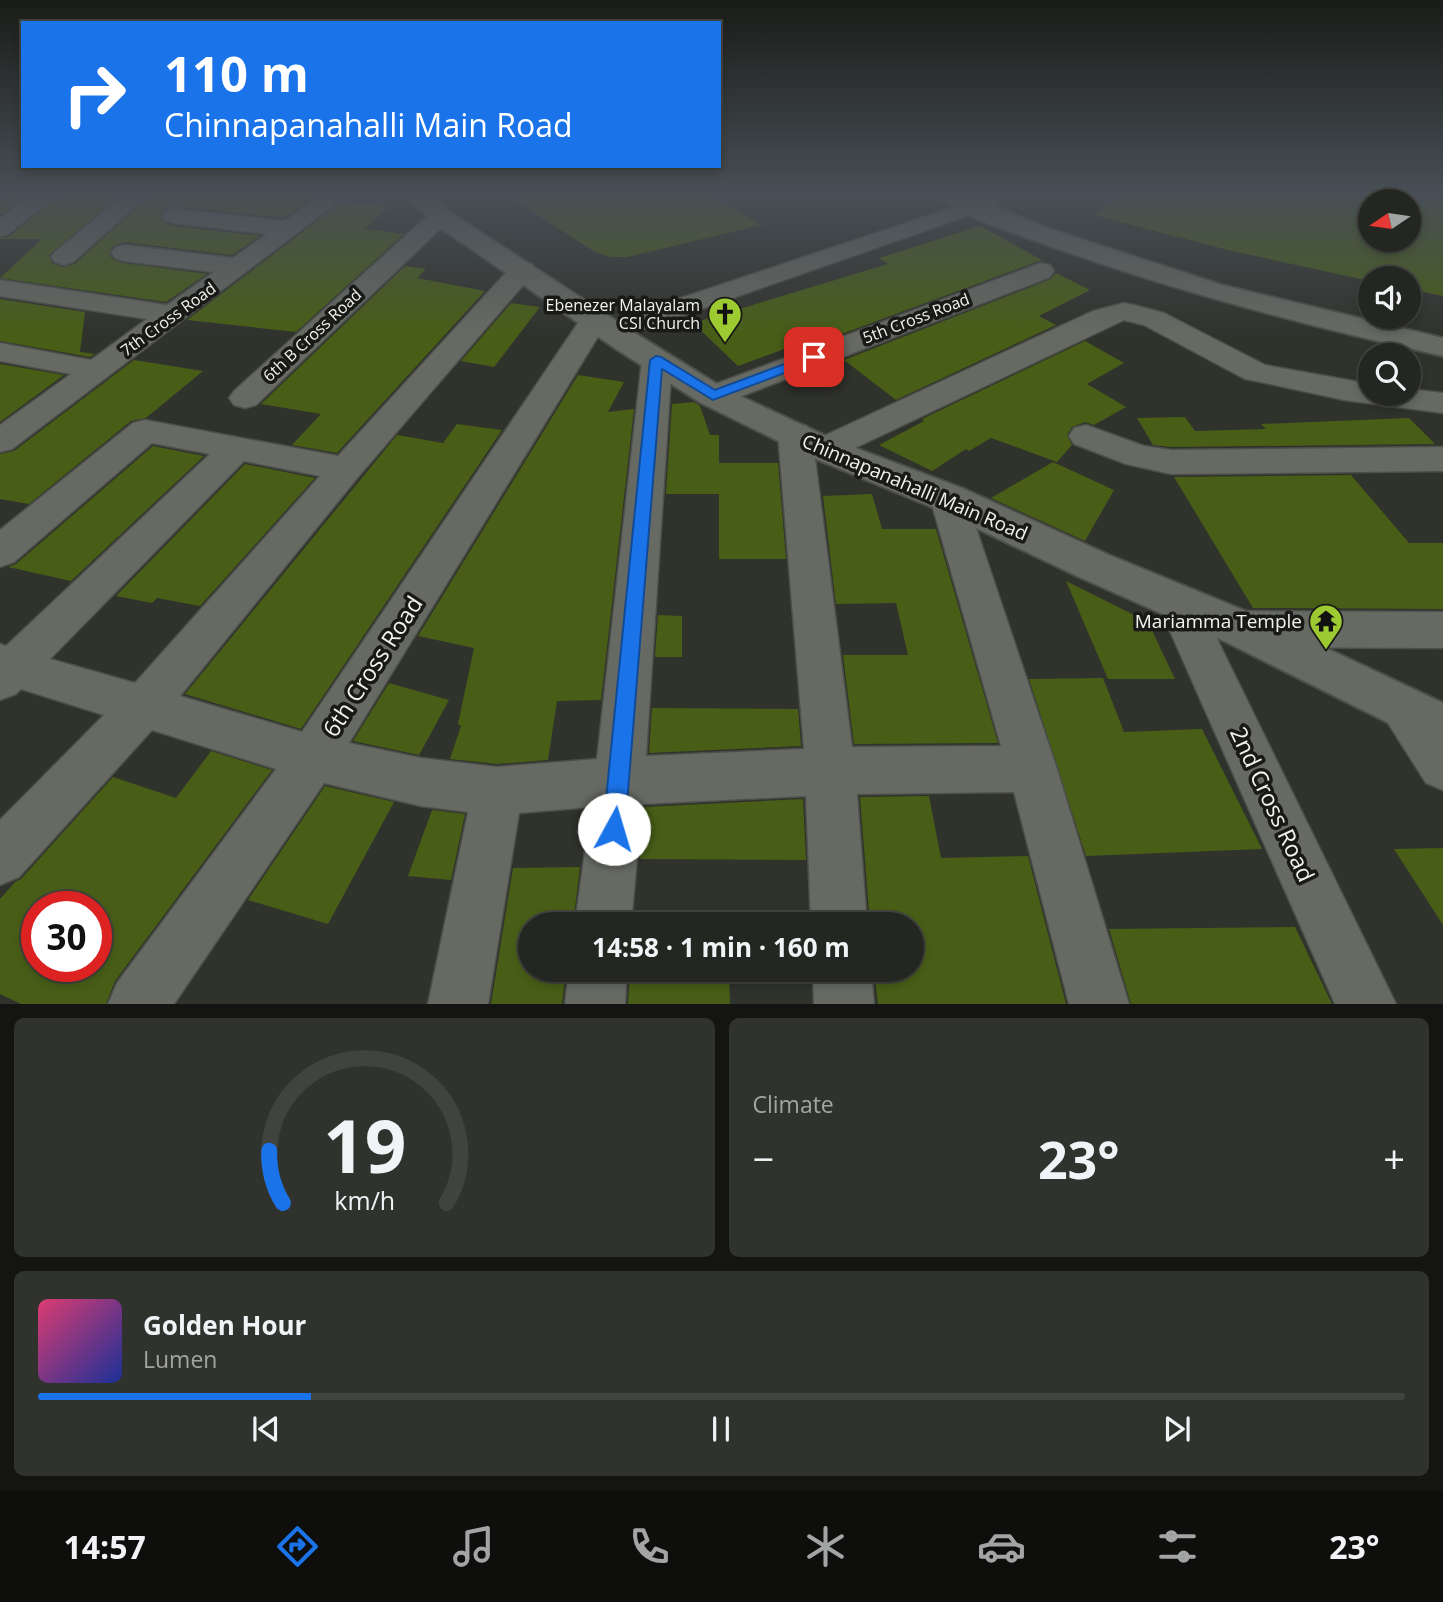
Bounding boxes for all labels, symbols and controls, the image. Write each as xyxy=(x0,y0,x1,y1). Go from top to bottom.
text: 110 m xyxy=(164,40,309,106)
icon: right xyxy=(49,49,140,140)
text: Chinnapanahalli Main Road xyxy=(164,103,573,146)
north arrow xyxy=(1358,189,1421,252)
map controls xyxy=(1358,189,1421,406)
button: sound xyxy=(1358,266,1421,329)
street label: 7th Cross Road xyxy=(116,277,220,361)
street label: 6th B Cross Road xyxy=(258,284,366,386)
street label: 5th Cross Road xyxy=(859,288,973,348)
place label: Ebenezer Malayalam CSI Church xyxy=(546,294,700,334)
church icon: Ebenezer Malayalam CSI Church xyxy=(706,295,744,344)
pin xyxy=(784,327,844,387)
icon: arrive xyxy=(795,338,833,376)
button: search xyxy=(1358,343,1421,406)
street label: Chinnapanahalli Main Road xyxy=(798,428,1032,546)
street label: 6th Cross Road xyxy=(314,589,430,743)
temple icon: Mariamma Temple xyxy=(1307,602,1345,651)
place label: Mariamma Temple xyxy=(1135,608,1302,634)
street label: 2nd Cross Road xyxy=(1223,721,1323,887)
position arrow xyxy=(577,792,651,866)
speed limit sign: 30 xyxy=(21,891,112,982)
text: 14:58 · 1 min · 160 m xyxy=(592,929,850,965)
text: Climate xyxy=(753,1088,834,1120)
text: 19 xyxy=(323,1096,406,1195)
text: 23° xyxy=(1038,1123,1120,1194)
text: − xyxy=(753,1132,774,1184)
text: + xyxy=(1383,1132,1405,1184)
text: km/h xyxy=(334,1183,395,1217)
text: Golden Hour xyxy=(143,1307,306,1343)
text: Lumen xyxy=(143,1343,217,1375)
icon: previous xyxy=(247,1410,285,1448)
icon: pause xyxy=(702,1410,740,1448)
icon: next xyxy=(1158,1410,1196,1448)
icon: directions xyxy=(273,1522,322,1571)
icon: music xyxy=(449,1522,498,1571)
icon: phone xyxy=(625,1522,674,1571)
icon: climate xyxy=(801,1522,850,1571)
icon: car xyxy=(977,1522,1026,1571)
icon: filters xyxy=(1153,1522,1202,1571)
text: 14:57 xyxy=(64,1525,146,1568)
text: 23° xyxy=(1329,1525,1379,1568)

